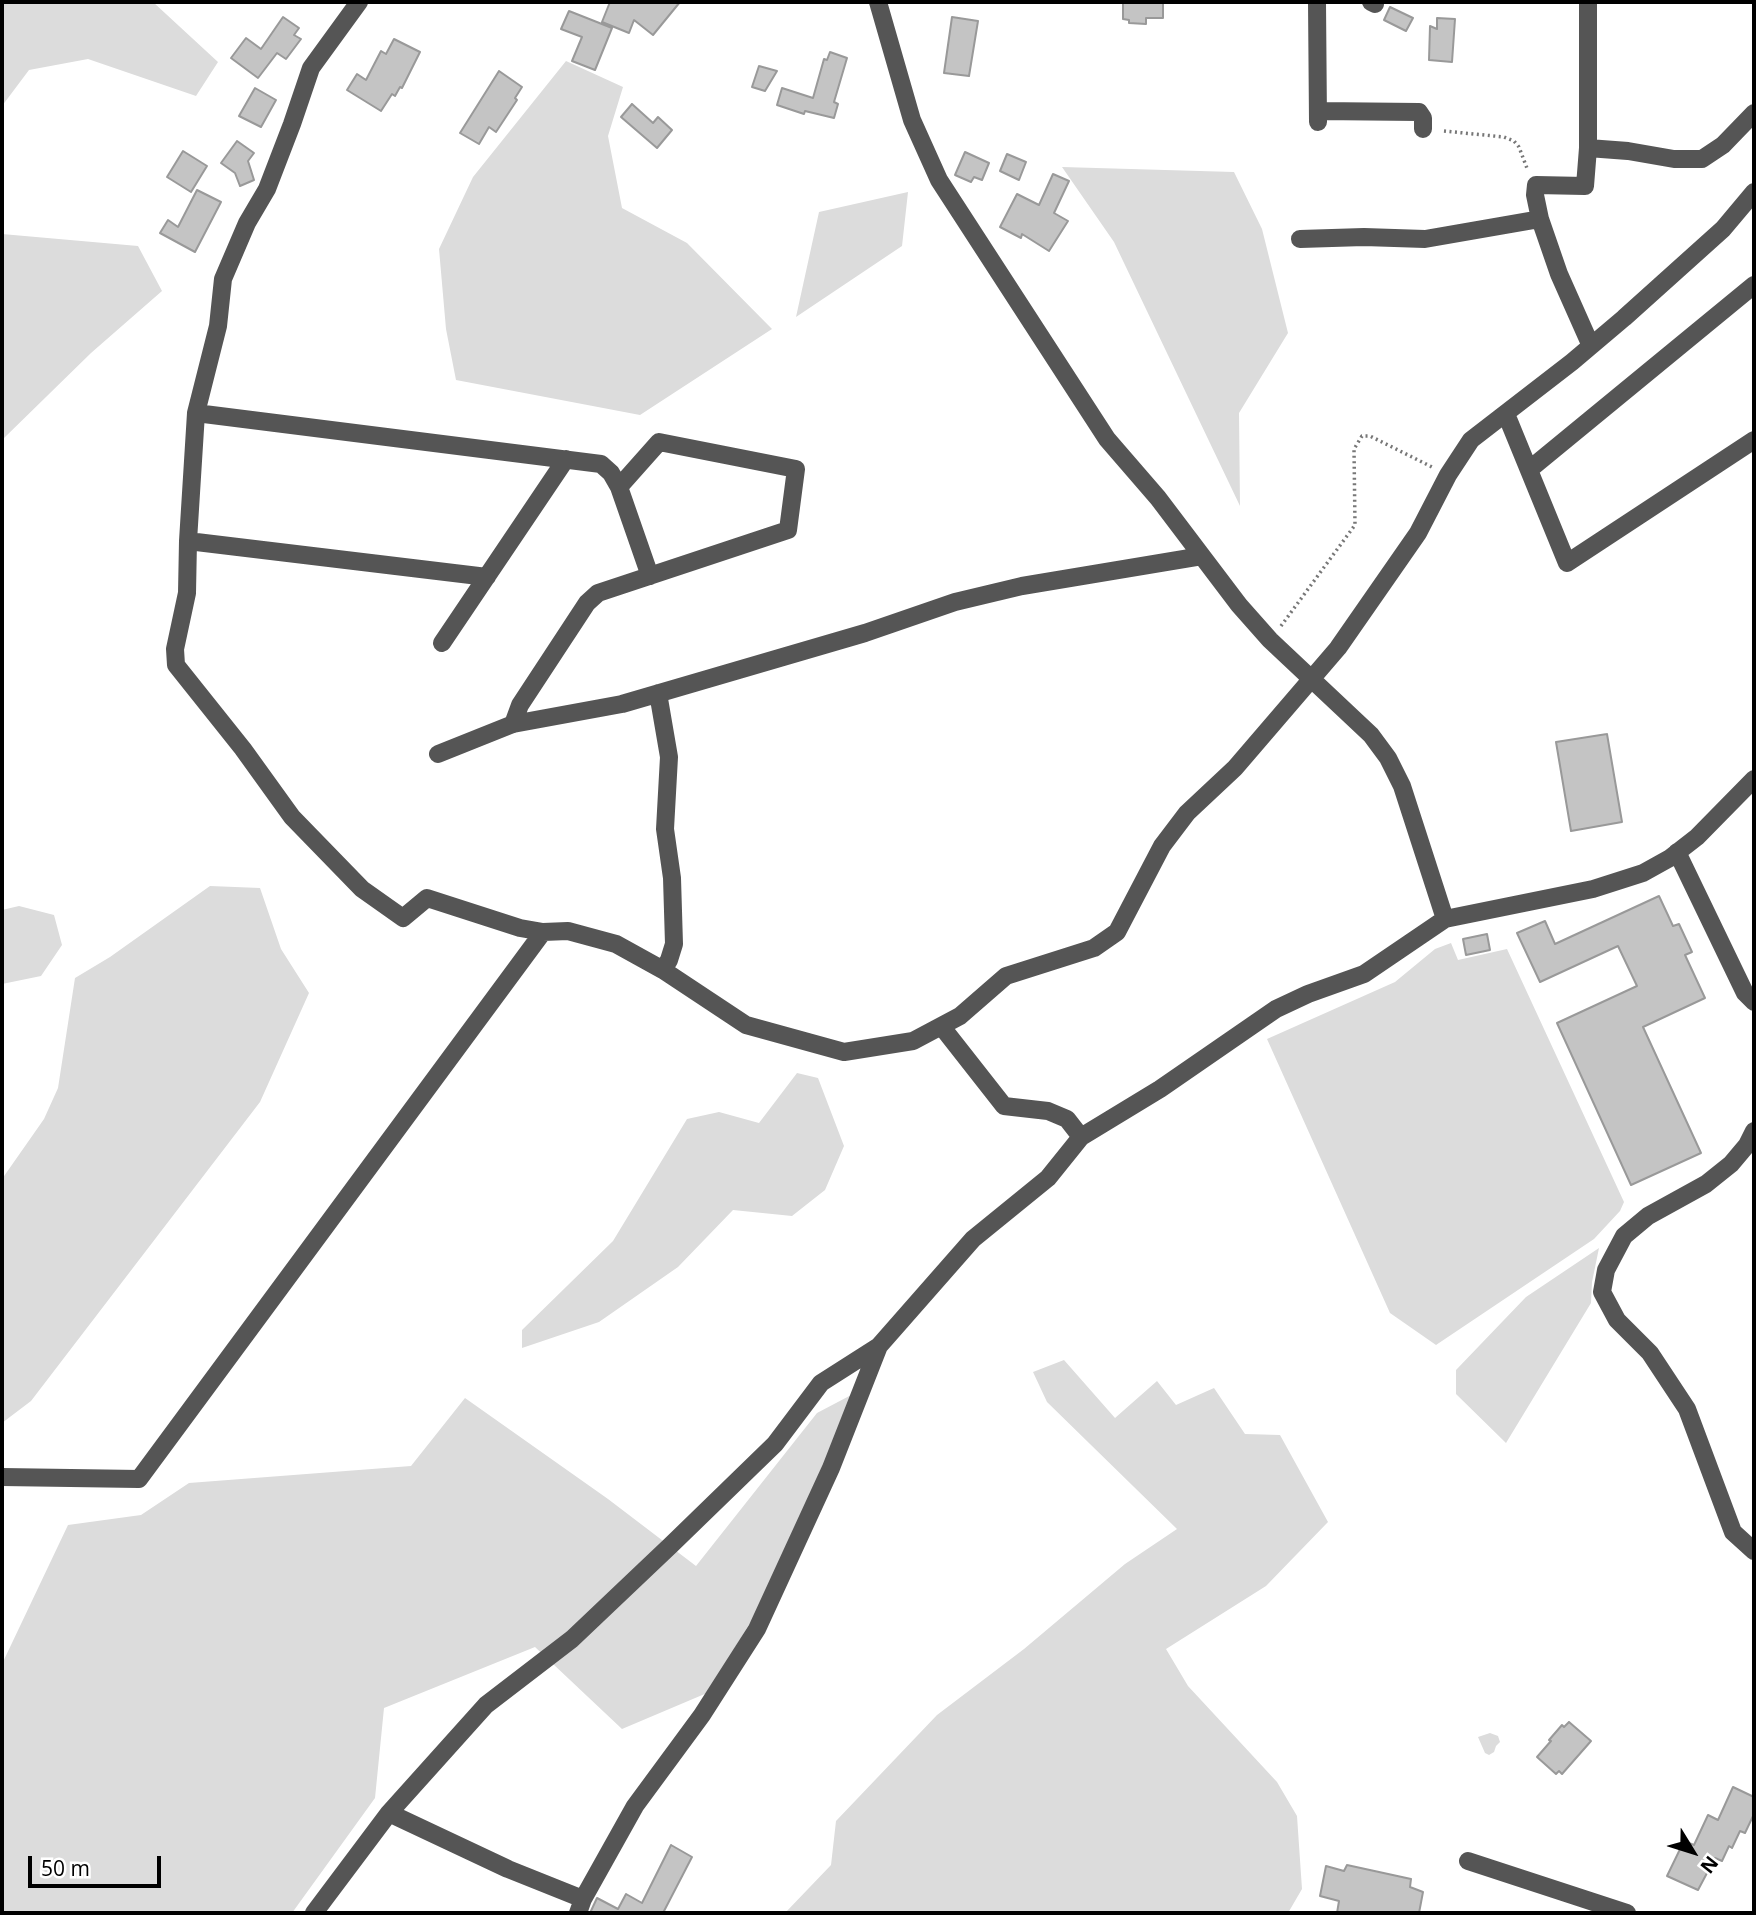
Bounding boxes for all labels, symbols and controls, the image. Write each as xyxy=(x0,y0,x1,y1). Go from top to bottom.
north arrow xyxy=(1658,1817,1728,1887)
scale bar xyxy=(32,1842,164,1886)
text: N xyxy=(1695,1851,1725,1879)
text: 50 m xyxy=(41,1854,90,1882)

